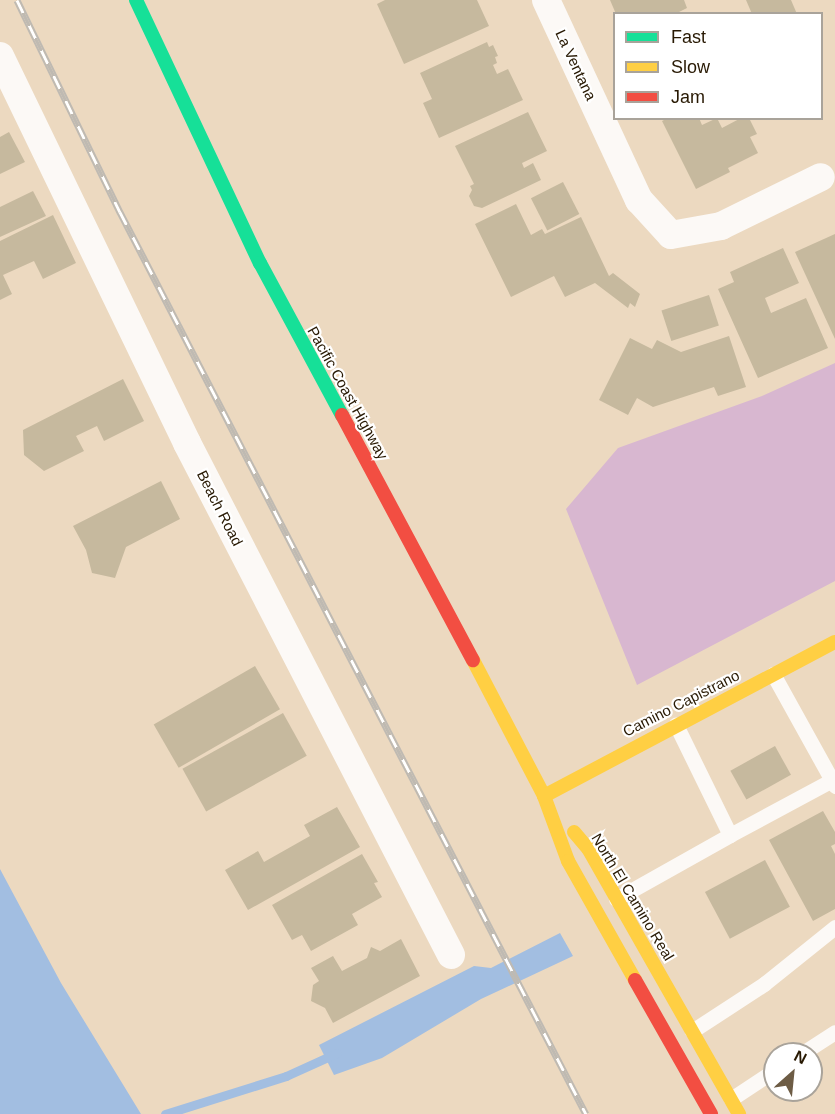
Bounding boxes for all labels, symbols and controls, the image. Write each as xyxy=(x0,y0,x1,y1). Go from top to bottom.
legend xyxy=(613,12,823,120)
street label: La Ventana xyxy=(552,27,600,103)
text: Fast xyxy=(671,27,706,47)
text: Slow xyxy=(671,57,710,77)
text: Jam xyxy=(671,87,705,107)
street label: Pacific Coast Highway xyxy=(304,323,392,463)
street label: Beach Road xyxy=(193,467,247,549)
street label: Camino Capistrano xyxy=(620,666,742,740)
street label: North El Camino Real xyxy=(588,830,678,964)
north arrow xyxy=(763,1042,823,1102)
text: N xyxy=(791,1047,810,1067)

